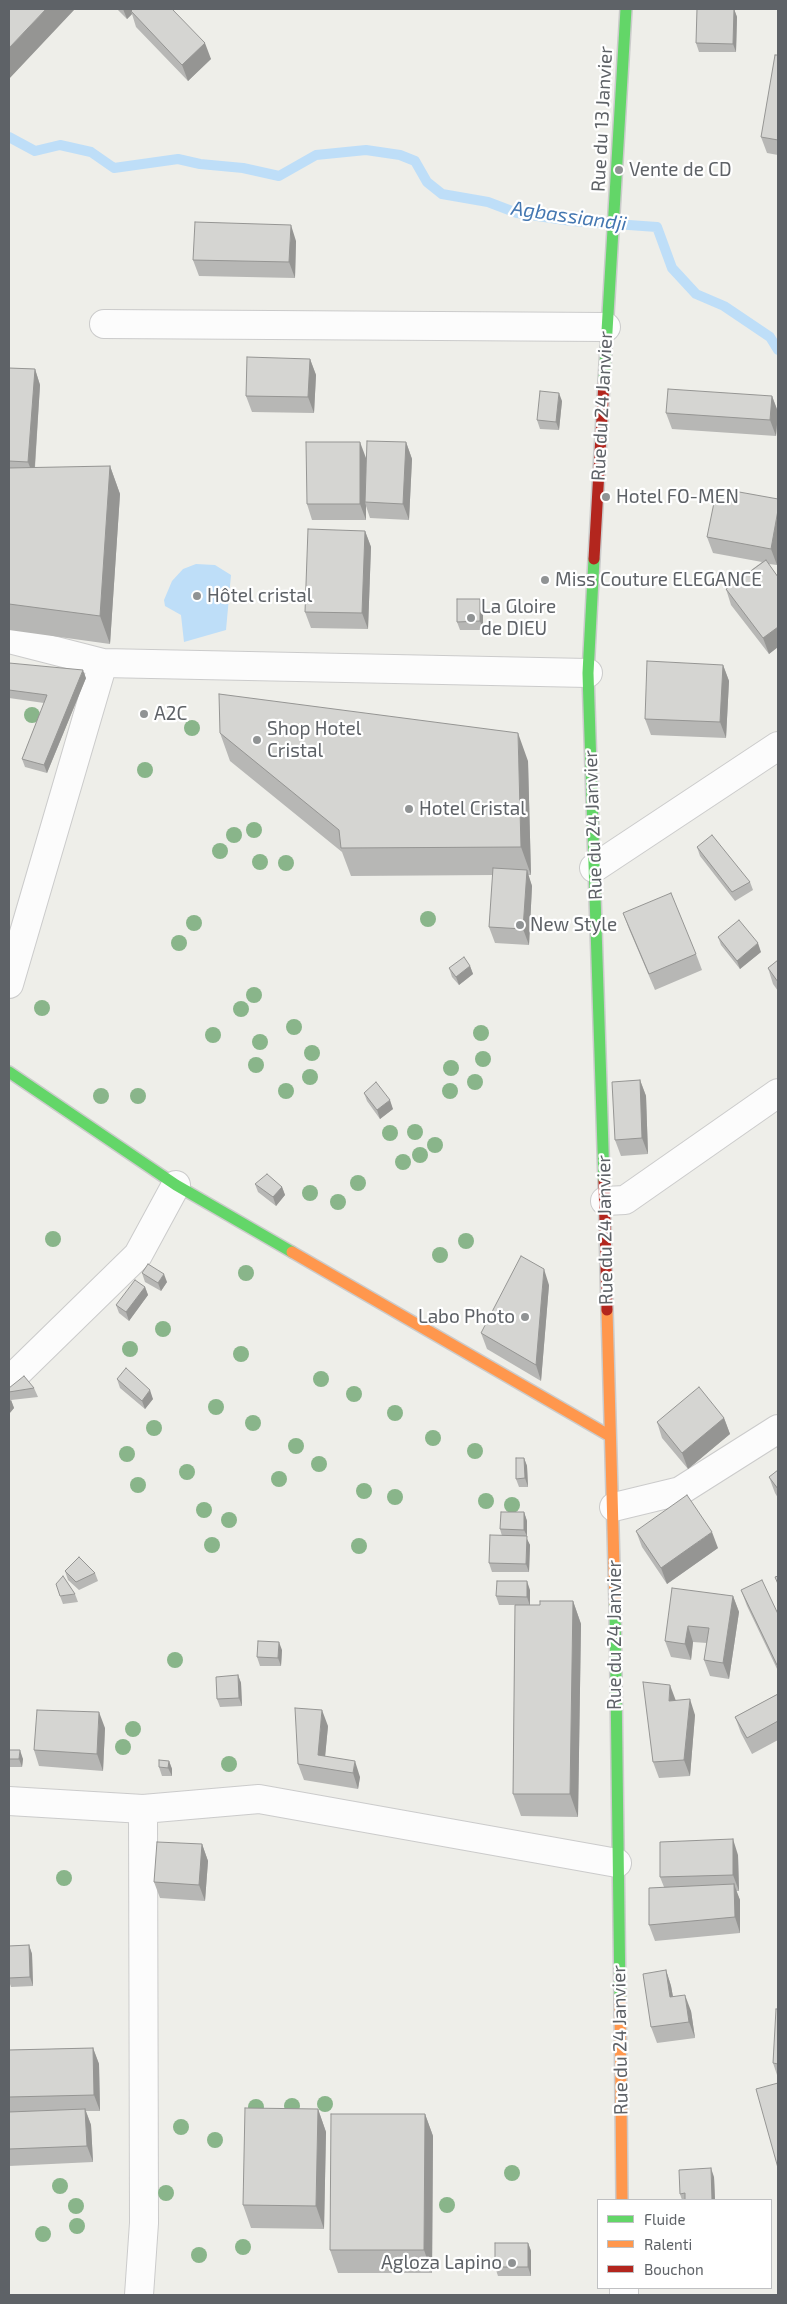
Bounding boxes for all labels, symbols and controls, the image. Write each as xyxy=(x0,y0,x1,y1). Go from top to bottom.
street label: Rue du 13 Janvier xyxy=(587,46,617,192)
place label: Vente de CD xyxy=(629,159,732,181)
marker: Vente de CD xyxy=(613,164,625,176)
water label: Agbassiandji xyxy=(510,196,628,236)
street label: Rue du 24 Janvier xyxy=(587,330,617,482)
place label: Hotel FO-MEN xyxy=(616,486,739,508)
marker: Hotel FO-MEN xyxy=(600,491,612,503)
place label: Miss Couture ELEGANCE xyxy=(555,569,762,591)
marker: Miss Couture ELEGANCE xyxy=(539,574,551,586)
place label: Hôtel cristal xyxy=(207,585,312,607)
marker: Hôtel cristal xyxy=(191,590,203,602)
place label: La Gloire de DIEU xyxy=(481,596,556,640)
marker: La Gloire de DIEU xyxy=(465,612,477,624)
place label: A2C xyxy=(154,703,187,725)
marker: A2C xyxy=(138,708,150,720)
place label: Shop Hotel Cristal xyxy=(267,718,361,762)
marker: Shop Hotel Cristal xyxy=(251,734,263,746)
street label: Rue du 24 Janvier xyxy=(579,750,607,900)
place label: Hotel Cristal xyxy=(419,798,526,820)
marker: Hotel Cristal xyxy=(403,803,415,815)
place label: New Style xyxy=(530,914,617,936)
marker: New Style xyxy=(514,919,526,931)
street label: Rue du 24 Janvier xyxy=(592,1155,618,1305)
place label: Labo Photo xyxy=(418,1306,515,1328)
marker: Labo Photo xyxy=(519,1311,531,1323)
street label: Rue du 24 Janvier xyxy=(604,1560,626,1710)
street label: Rue du 24 Janvier xyxy=(607,1965,633,2115)
legend xyxy=(597,2199,772,2289)
text: Fluide xyxy=(644,2210,685,2228)
text: Ralenti xyxy=(644,2235,692,2253)
place label: Agloza Lapino xyxy=(381,2252,502,2274)
marker: Agloza Lapino xyxy=(506,2257,518,2269)
text: Bouchon xyxy=(644,2260,704,2278)

